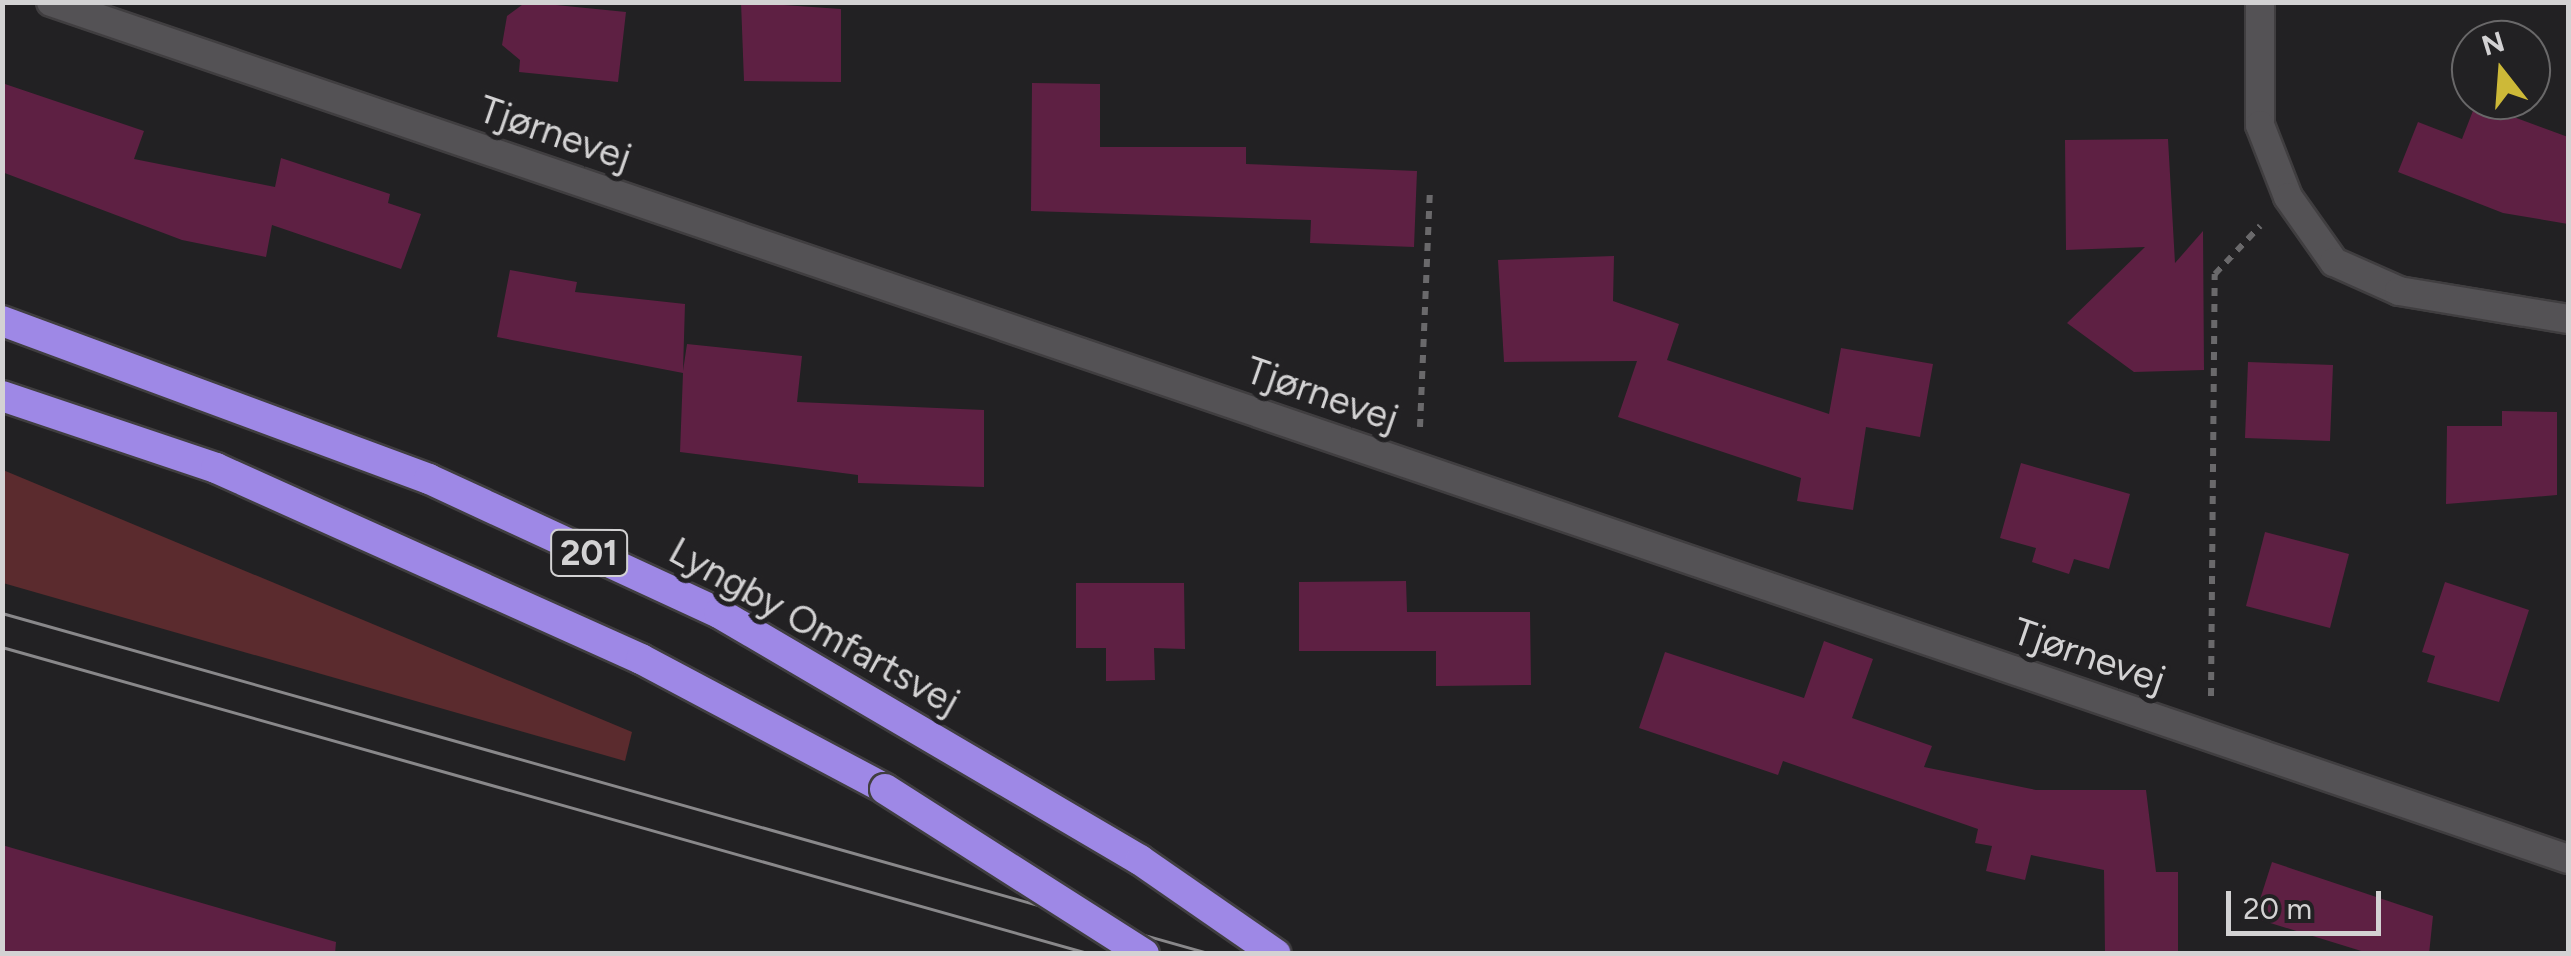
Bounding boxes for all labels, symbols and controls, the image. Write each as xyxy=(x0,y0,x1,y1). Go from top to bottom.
north arrow xyxy=(2451,20,2551,120)
text: N xyxy=(2477,24,2508,63)
street label: Tjørnevej xyxy=(473,87,637,181)
street label: Tjørnevej xyxy=(1240,348,1404,442)
road number: 201 xyxy=(549,523,629,583)
street label: Lyngby Omfartsvej xyxy=(661,528,967,726)
street label: Tjørnevej xyxy=(2007,609,2171,703)
scale bar xyxy=(2231,871,2386,933)
text: 20 m xyxy=(2243,890,2312,927)

